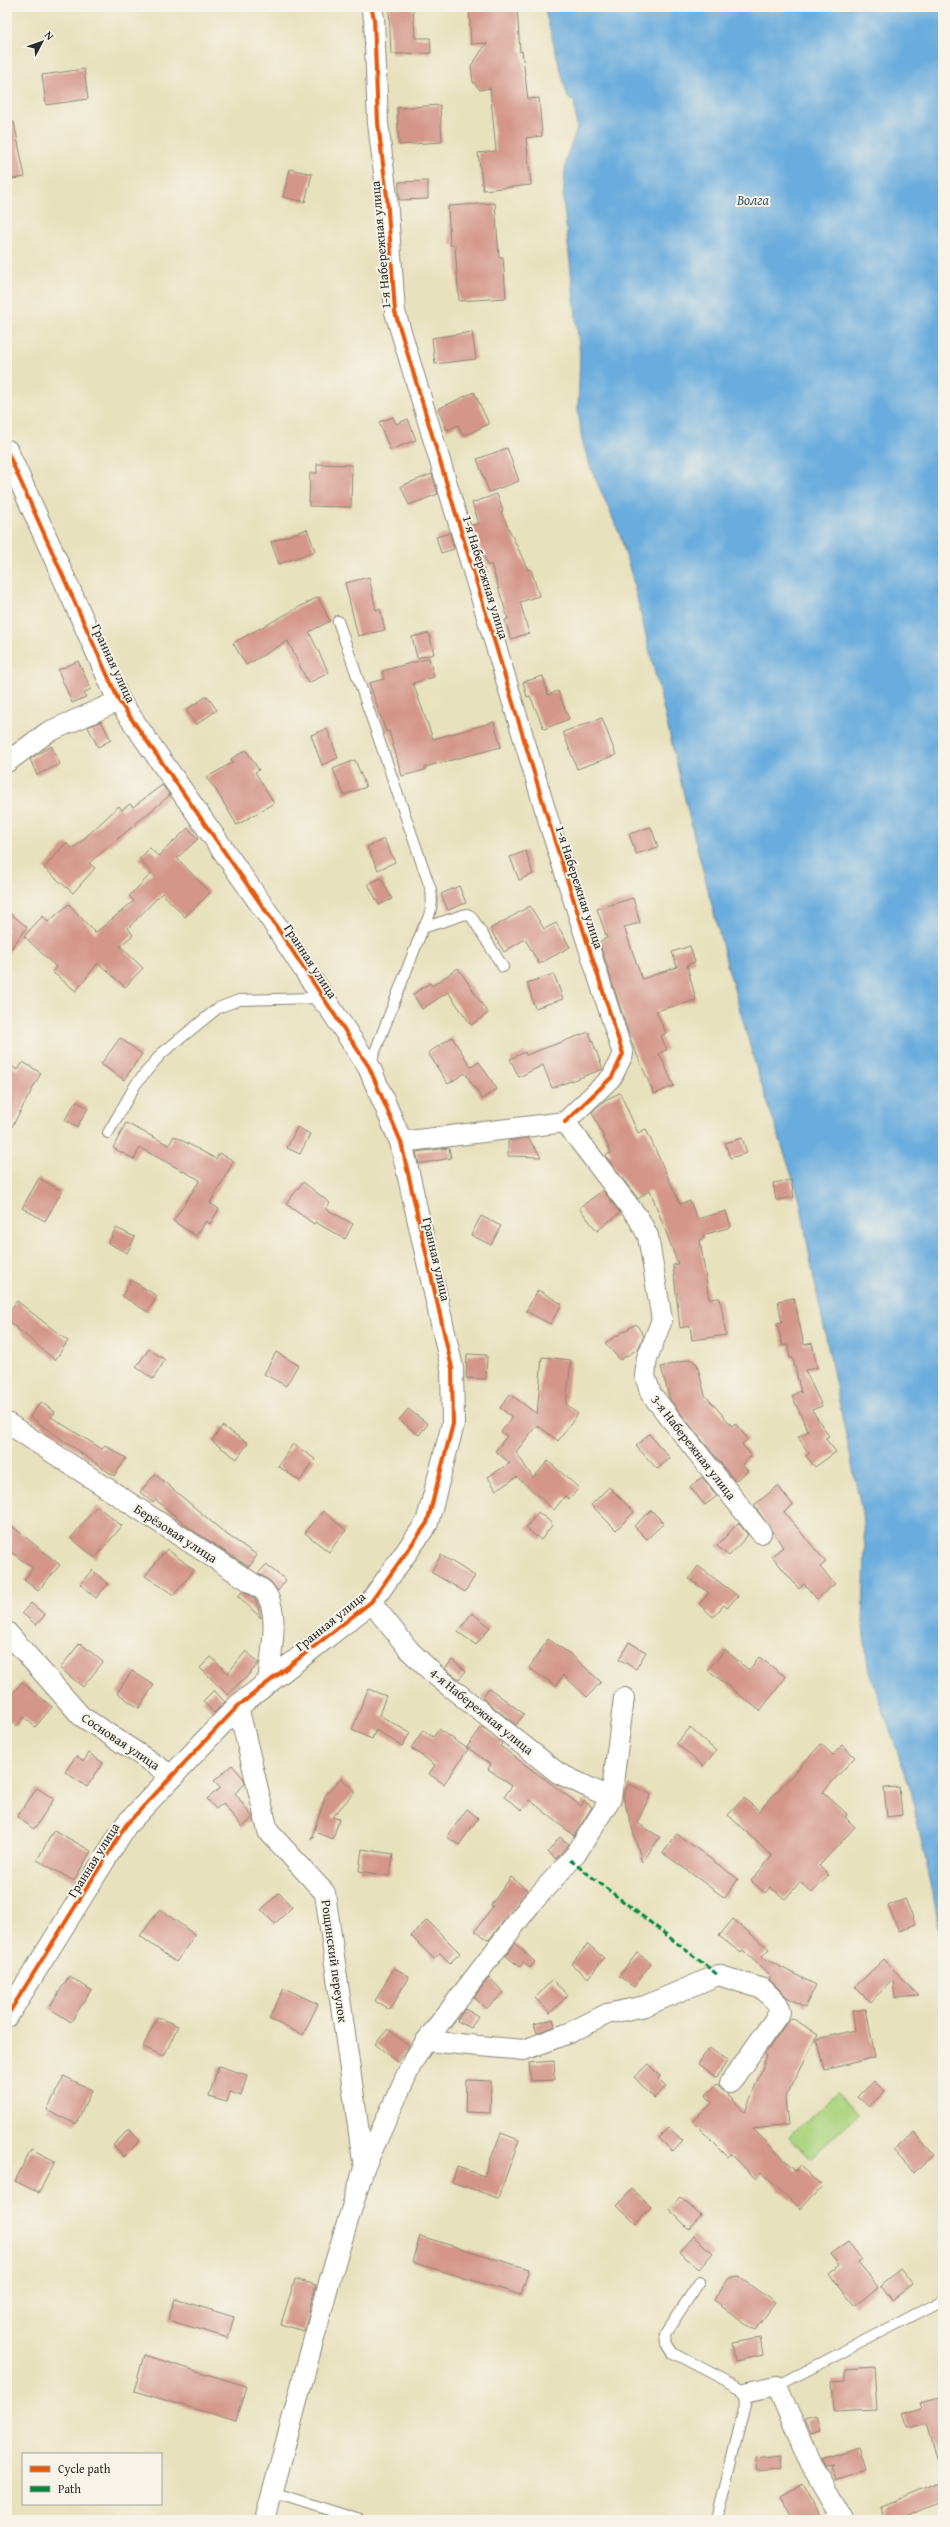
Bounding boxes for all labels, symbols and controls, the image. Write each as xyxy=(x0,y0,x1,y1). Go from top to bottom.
north arrow xyxy=(22,22,62,62)
text: N xyxy=(41,27,58,44)
street label: 1-я Набережная улица xyxy=(365,179,396,310)
water label: Волга xyxy=(736,190,770,210)
street label: 1-я Набережная улица xyxy=(458,513,514,642)
street label: Гранная улица xyxy=(87,621,141,707)
street label: 1-я Набережная улица xyxy=(551,823,609,952)
street label: Гранная улица xyxy=(279,920,342,1003)
street label: Гранная улица xyxy=(418,1215,456,1304)
street label: 3-я Набережная улица xyxy=(647,1391,741,1504)
street label: Берёзовая улица xyxy=(130,1499,222,1568)
street label: Гранная улица xyxy=(291,1587,370,1656)
street label: 4-я Набережная улица xyxy=(426,1664,538,1760)
street label: Сосновая улица xyxy=(78,1708,164,1775)
street label: Гранная улица xyxy=(63,1818,125,1901)
street label: Рощинский переулок xyxy=(316,1899,353,2024)
legend xyxy=(22,2453,162,2505)
text: Cycle path xyxy=(58,2460,111,2477)
text: Path xyxy=(58,2480,81,2497)

